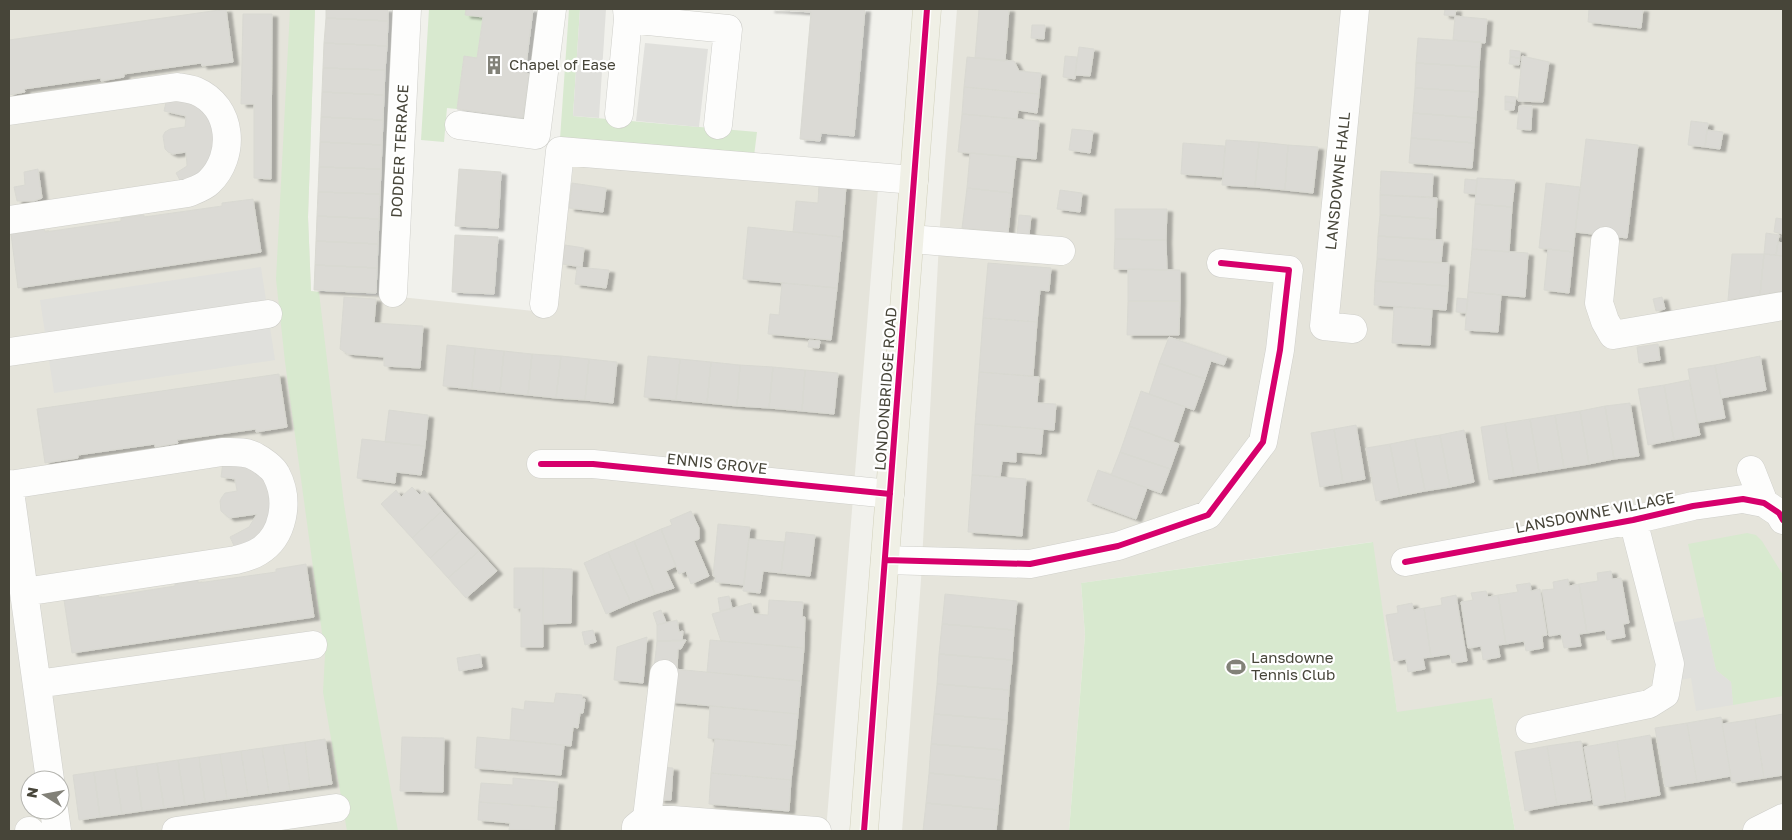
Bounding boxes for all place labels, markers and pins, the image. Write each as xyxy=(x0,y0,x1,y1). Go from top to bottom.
building icon: Chapel of Ease xyxy=(483,54,505,76)
place label: Chapel of Ease xyxy=(509,55,616,73)
place label: Lansdowne Tennis Club xyxy=(1251,648,1335,683)
sports icon: Lansdowne Tennis Club xyxy=(1225,656,1247,678)

